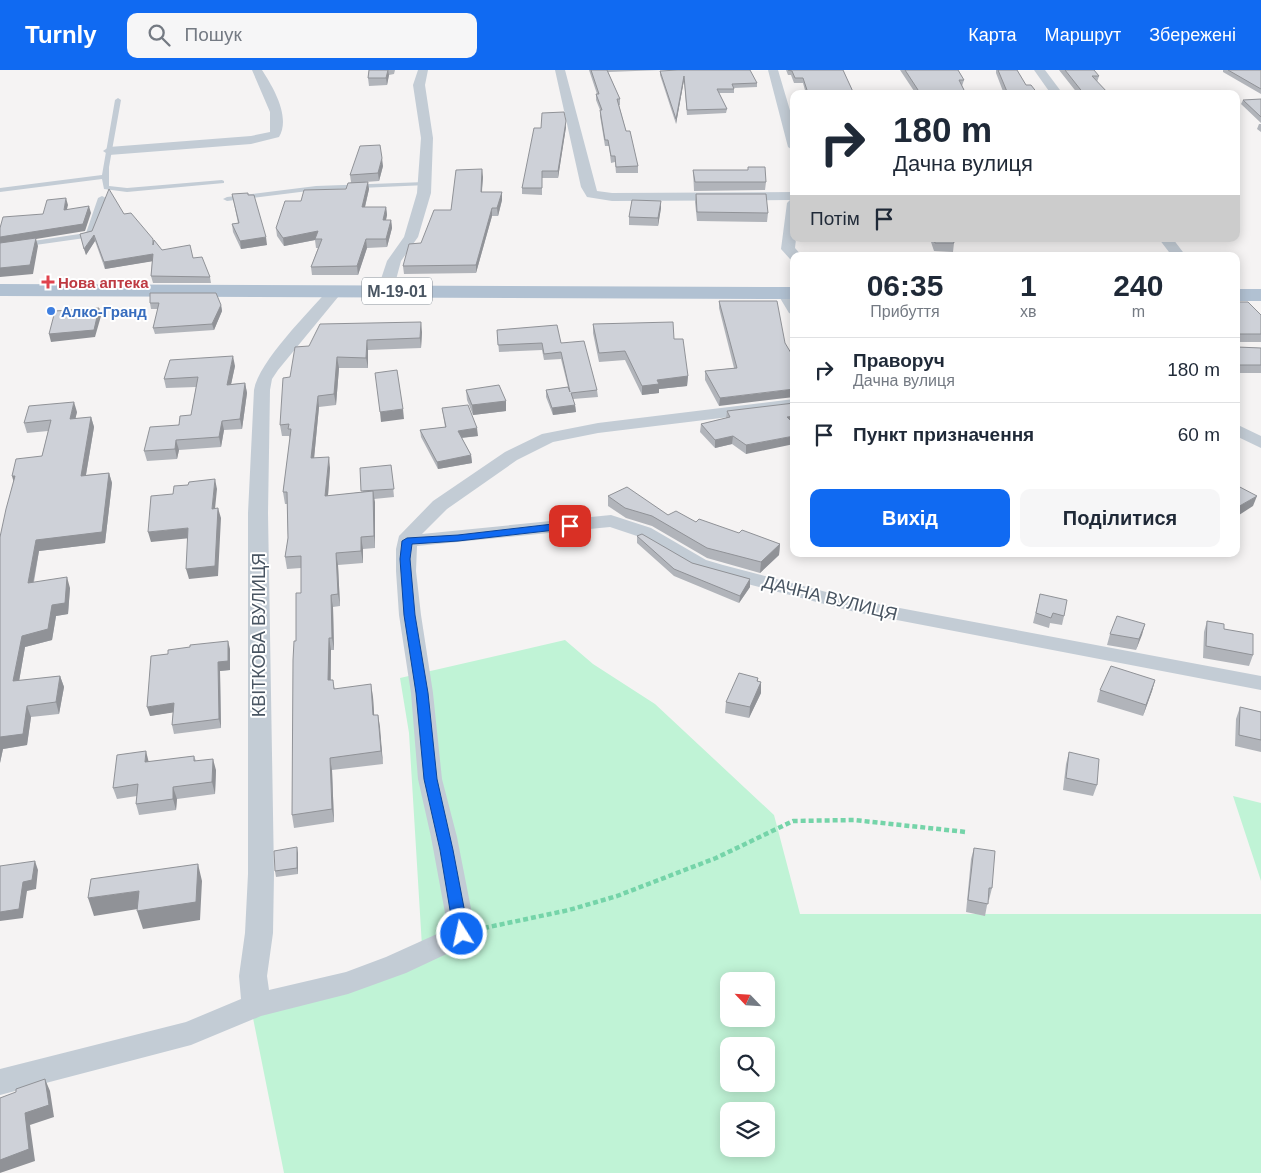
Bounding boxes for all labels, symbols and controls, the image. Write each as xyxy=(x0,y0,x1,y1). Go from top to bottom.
search box xyxy=(127,13,477,58)
text: Turnly xyxy=(25,21,97,48)
icon: search xyxy=(145,21,173,49)
text: Пошук xyxy=(185,24,242,45)
text: Карта xyxy=(968,25,1016,45)
text: Маршрут xyxy=(1044,25,1121,45)
text: Збережені xyxy=(1149,25,1236,45)
icon: right xyxy=(810,110,875,175)
text: 180 m xyxy=(893,110,992,149)
text: Дачна вулиця xyxy=(893,151,1033,176)
icon: arrive xyxy=(870,205,898,233)
text: Потім xyxy=(810,208,860,229)
text: 06:35 xyxy=(867,269,943,302)
text: 1 xyxy=(1020,269,1037,302)
text: 240 xyxy=(1113,269,1163,302)
place label: Нова аптека xyxy=(58,274,149,291)
marker: Нова аптека xyxy=(42,276,54,288)
road number: М-19-01 xyxy=(362,278,432,305)
place label: Алко-Гранд xyxy=(61,303,147,320)
text: Прибуття xyxy=(870,303,940,320)
text: хв xyxy=(1020,303,1037,320)
text: m xyxy=(1132,303,1145,320)
marker: Алко-Гранд xyxy=(45,305,57,317)
text: Праворуч xyxy=(853,350,945,371)
icon: right xyxy=(810,356,838,384)
text: 180 m xyxy=(1167,359,1220,380)
text: Дачна вулиця xyxy=(853,372,955,389)
icon: arrive xyxy=(810,421,838,449)
text: Пункт призначення xyxy=(853,424,1034,445)
text: 60 m xyxy=(1178,424,1220,445)
button: Вихід xyxy=(810,489,1010,547)
button: Поділитися xyxy=(1020,489,1220,547)
pin xyxy=(549,505,591,547)
icon: arrive xyxy=(556,512,584,540)
street label: КВІТКОВА ВУЛИЦЯ xyxy=(249,553,269,717)
street label: ДАЧНА ВУЛИЦЯ xyxy=(761,572,899,624)
position arrow xyxy=(435,907,487,959)
north arrow xyxy=(720,972,775,1028)
map controls xyxy=(720,972,775,1157)
button: search xyxy=(720,1037,775,1092)
button: layers xyxy=(720,1102,775,1157)

